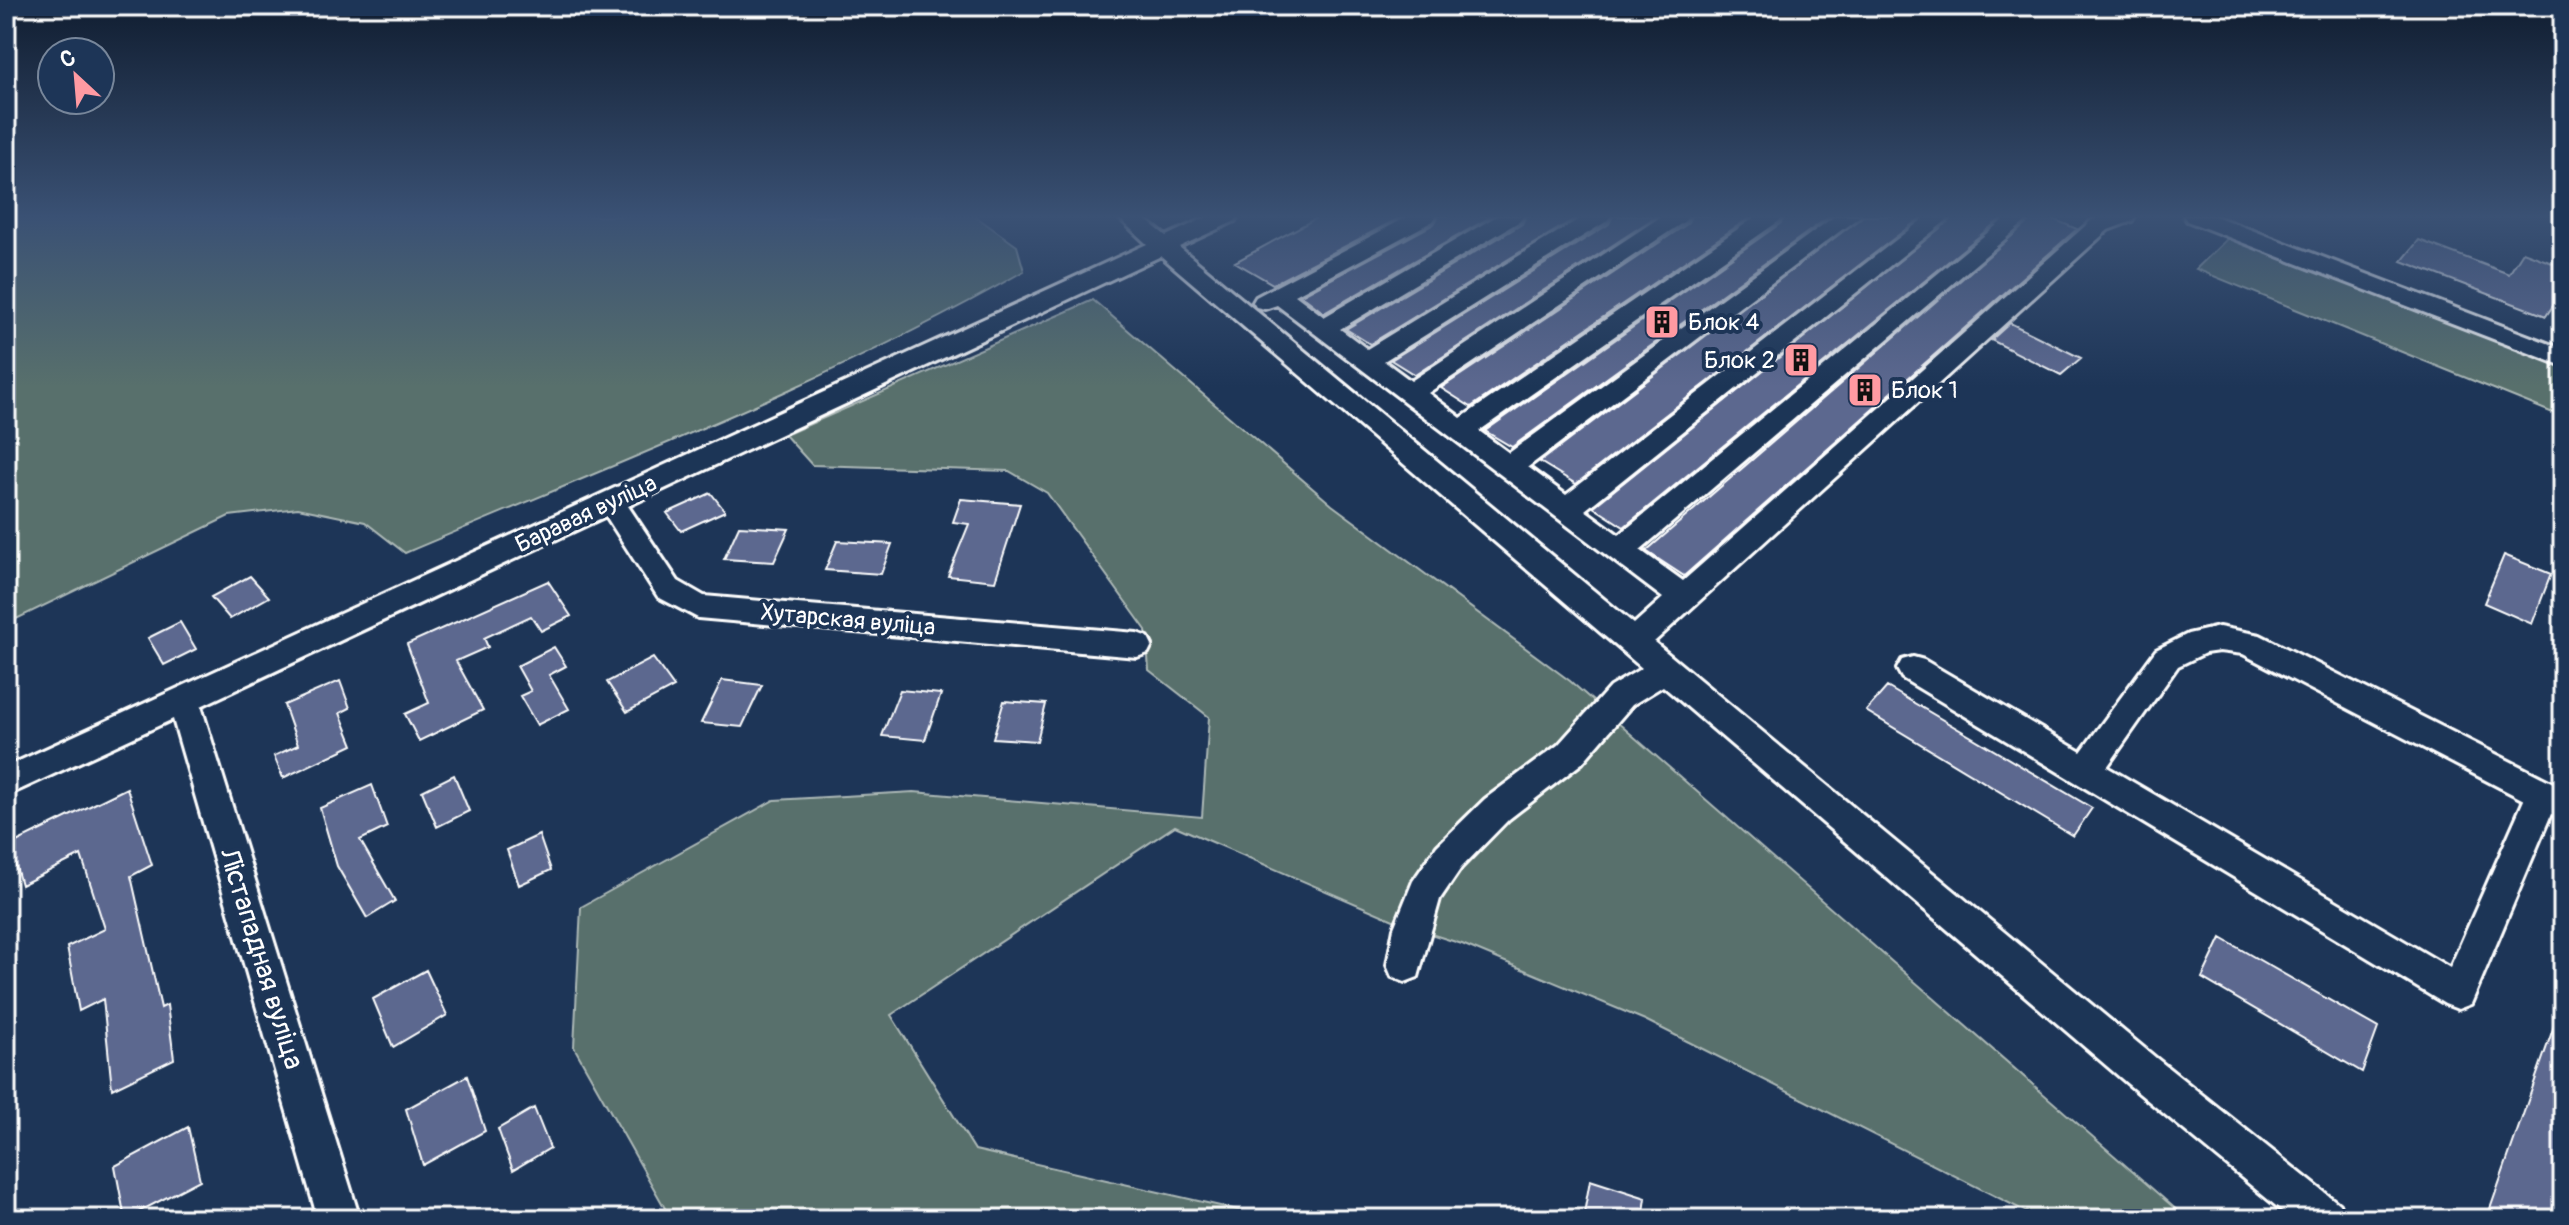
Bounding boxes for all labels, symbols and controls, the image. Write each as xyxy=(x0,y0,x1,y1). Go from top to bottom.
north arrow xyxy=(36,36,116,116)
text: С xyxy=(55,43,80,74)
building icon: Блок 4 xyxy=(1643,303,1681,341)
place label: Блок 4 xyxy=(1688,308,1760,337)
building icon: Блок 2 xyxy=(1782,341,1820,379)
place label: Блок 2 xyxy=(1704,346,1775,375)
building icon: Блок 1 xyxy=(1846,371,1884,409)
place label: Блок 1 xyxy=(1891,376,1958,405)
street label: Баравая вуліца xyxy=(511,469,661,559)
street label: Хутарская вуліца xyxy=(760,598,936,642)
street label: Лістападная вуліца xyxy=(211,844,311,1074)

